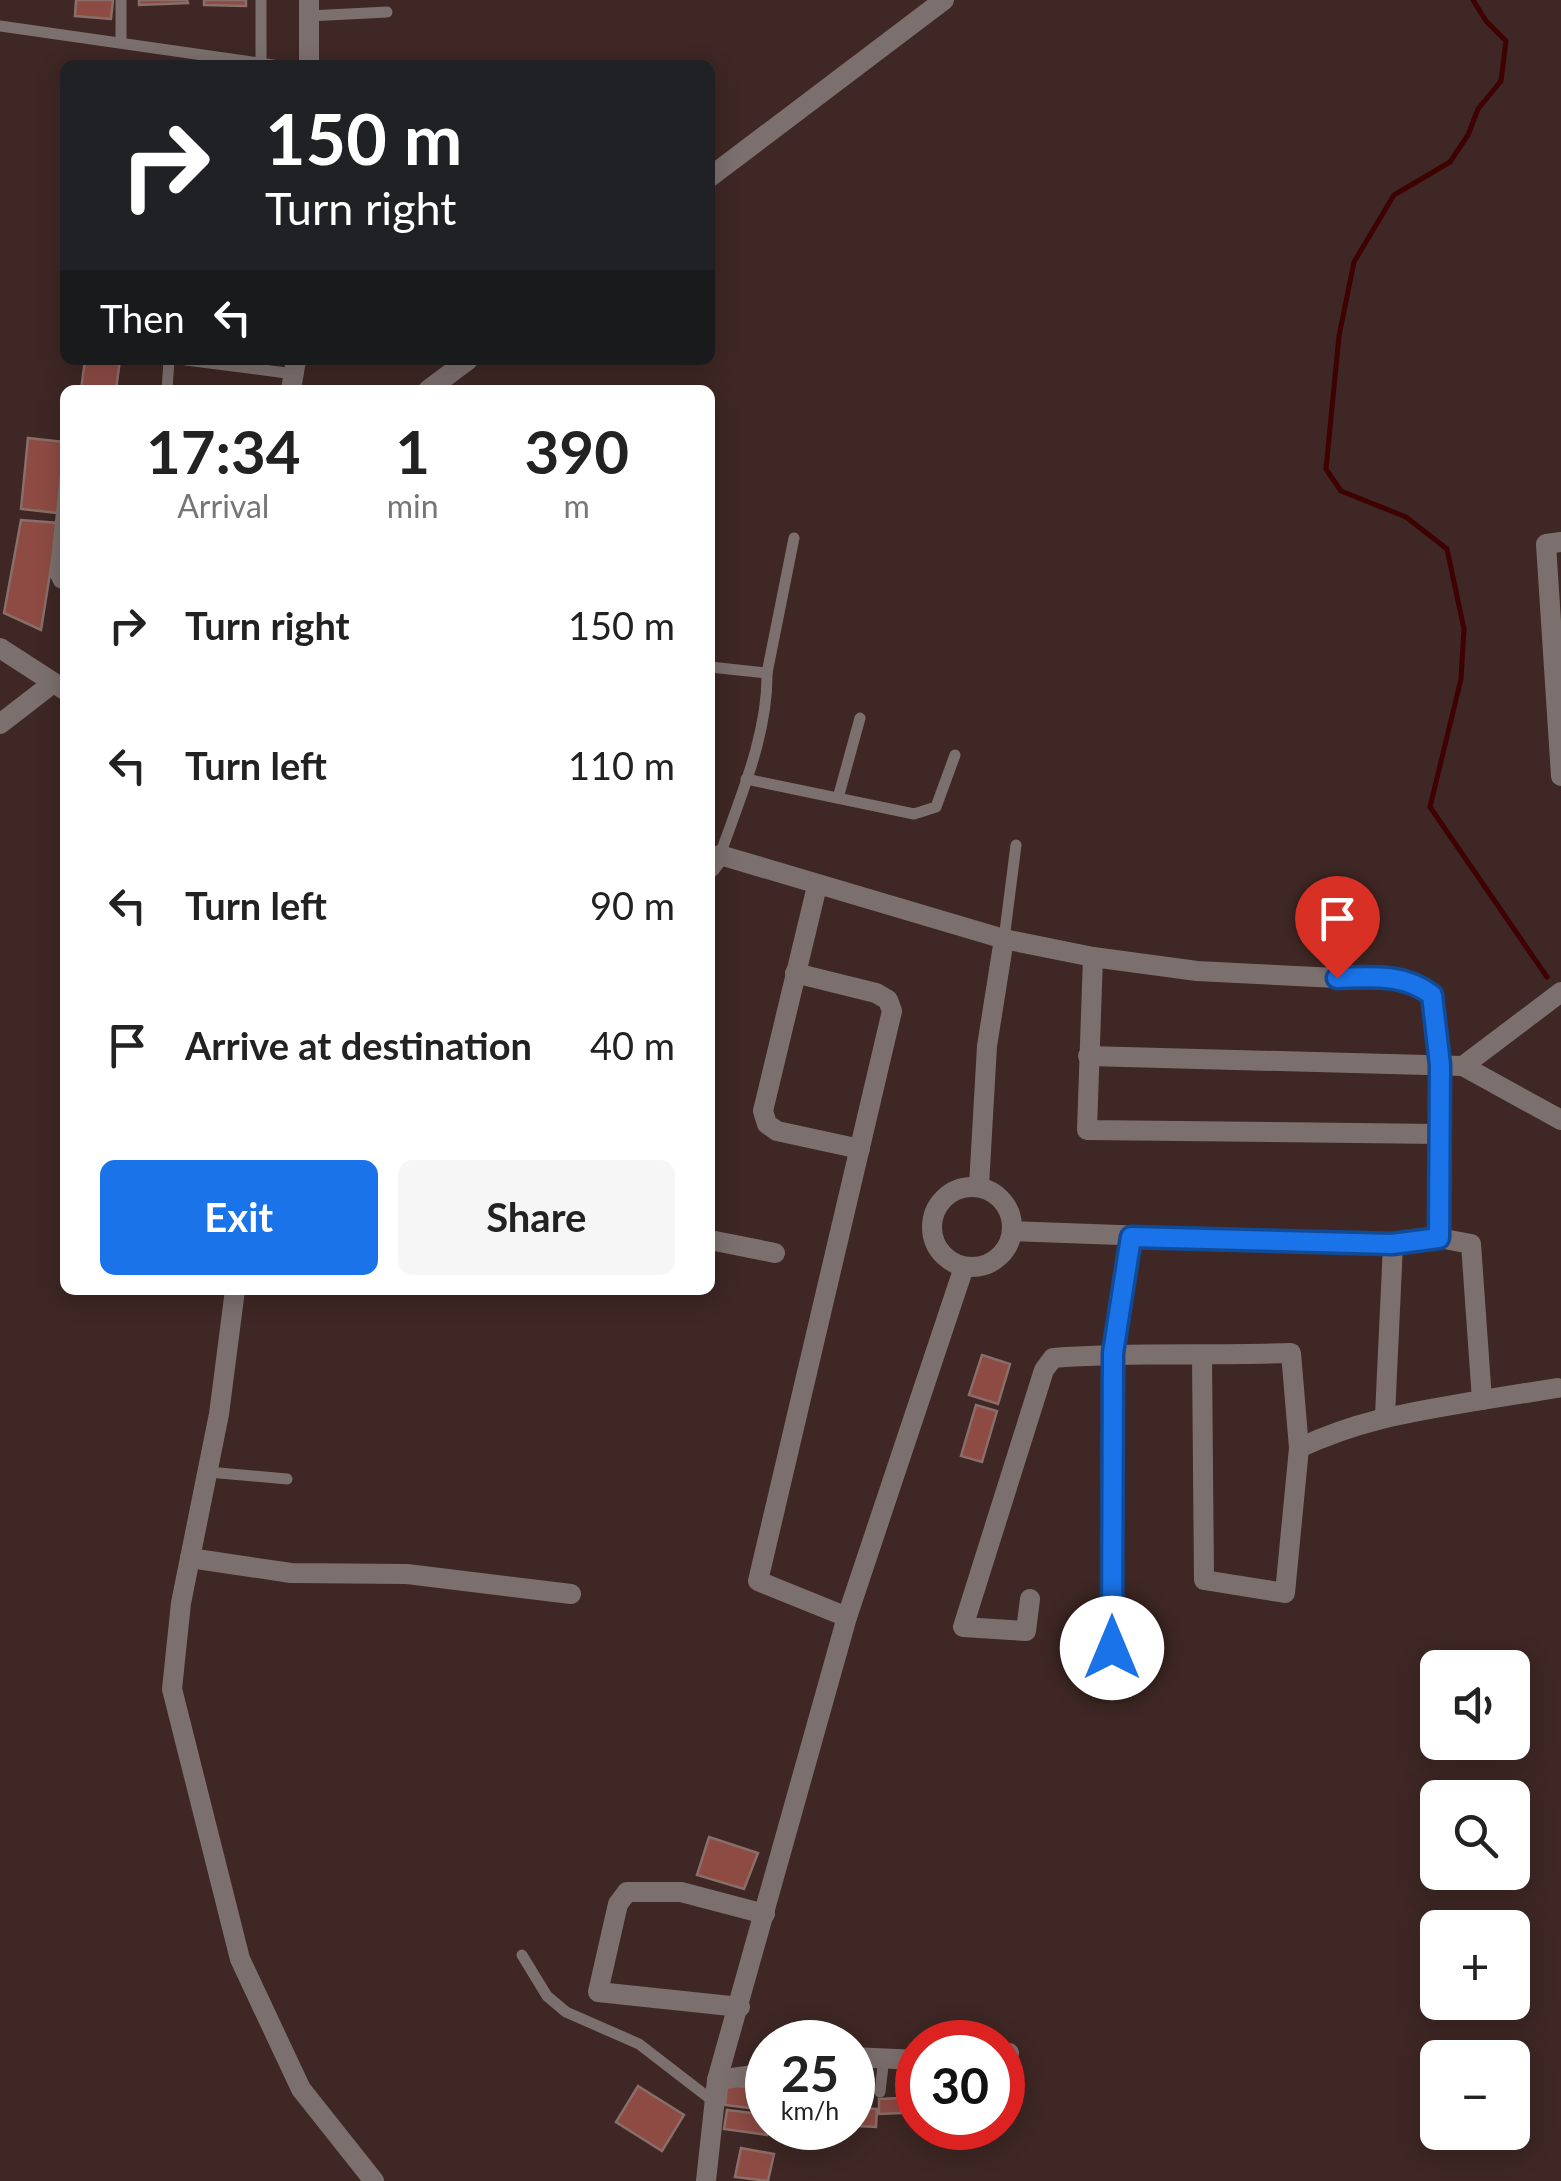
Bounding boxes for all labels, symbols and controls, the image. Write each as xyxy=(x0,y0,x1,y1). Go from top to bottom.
text: 150 m xyxy=(265,96,462,180)
icon: right xyxy=(100,100,230,230)
text: Turn right xyxy=(265,181,456,235)
icon: left xyxy=(205,290,260,345)
text: Then xyxy=(100,295,185,341)
text: 17:34 xyxy=(146,415,301,487)
text: 1 xyxy=(395,415,430,487)
text: 390 xyxy=(525,415,629,487)
text: Arrival xyxy=(177,486,269,525)
text: min xyxy=(387,486,439,525)
text: m xyxy=(564,486,590,525)
icon: right xyxy=(100,598,155,653)
text: Turn right xyxy=(185,602,350,648)
text: 150 m xyxy=(568,602,675,648)
icon: left xyxy=(100,738,155,793)
text: Turn left xyxy=(185,742,327,788)
text: 110 m xyxy=(568,742,675,788)
pin xyxy=(1295,876,1380,979)
icon: left xyxy=(100,878,155,933)
text: Turn left xyxy=(185,882,327,928)
text: 90 m xyxy=(590,882,675,928)
icon: arrive xyxy=(1310,891,1365,946)
icon: arrive xyxy=(100,1018,155,1073)
text: Arrive at destination xyxy=(185,1022,532,1068)
text: 40 m xyxy=(590,1022,675,1068)
button: Exit xyxy=(100,1160,378,1275)
button: Share xyxy=(398,1160,675,1275)
position arrow xyxy=(1060,1596,1164,1700)
map controls xyxy=(1420,1650,1530,2150)
button: sound xyxy=(1420,1650,1530,1760)
button: search xyxy=(1420,1780,1530,1890)
button: + xyxy=(1420,1910,1530,2020)
speed limit sign: 30 xyxy=(895,2020,1025,2150)
button: − xyxy=(1420,2040,1530,2150)
text: 25 xyxy=(781,2043,839,2103)
text: km/h xyxy=(781,2095,839,2125)

